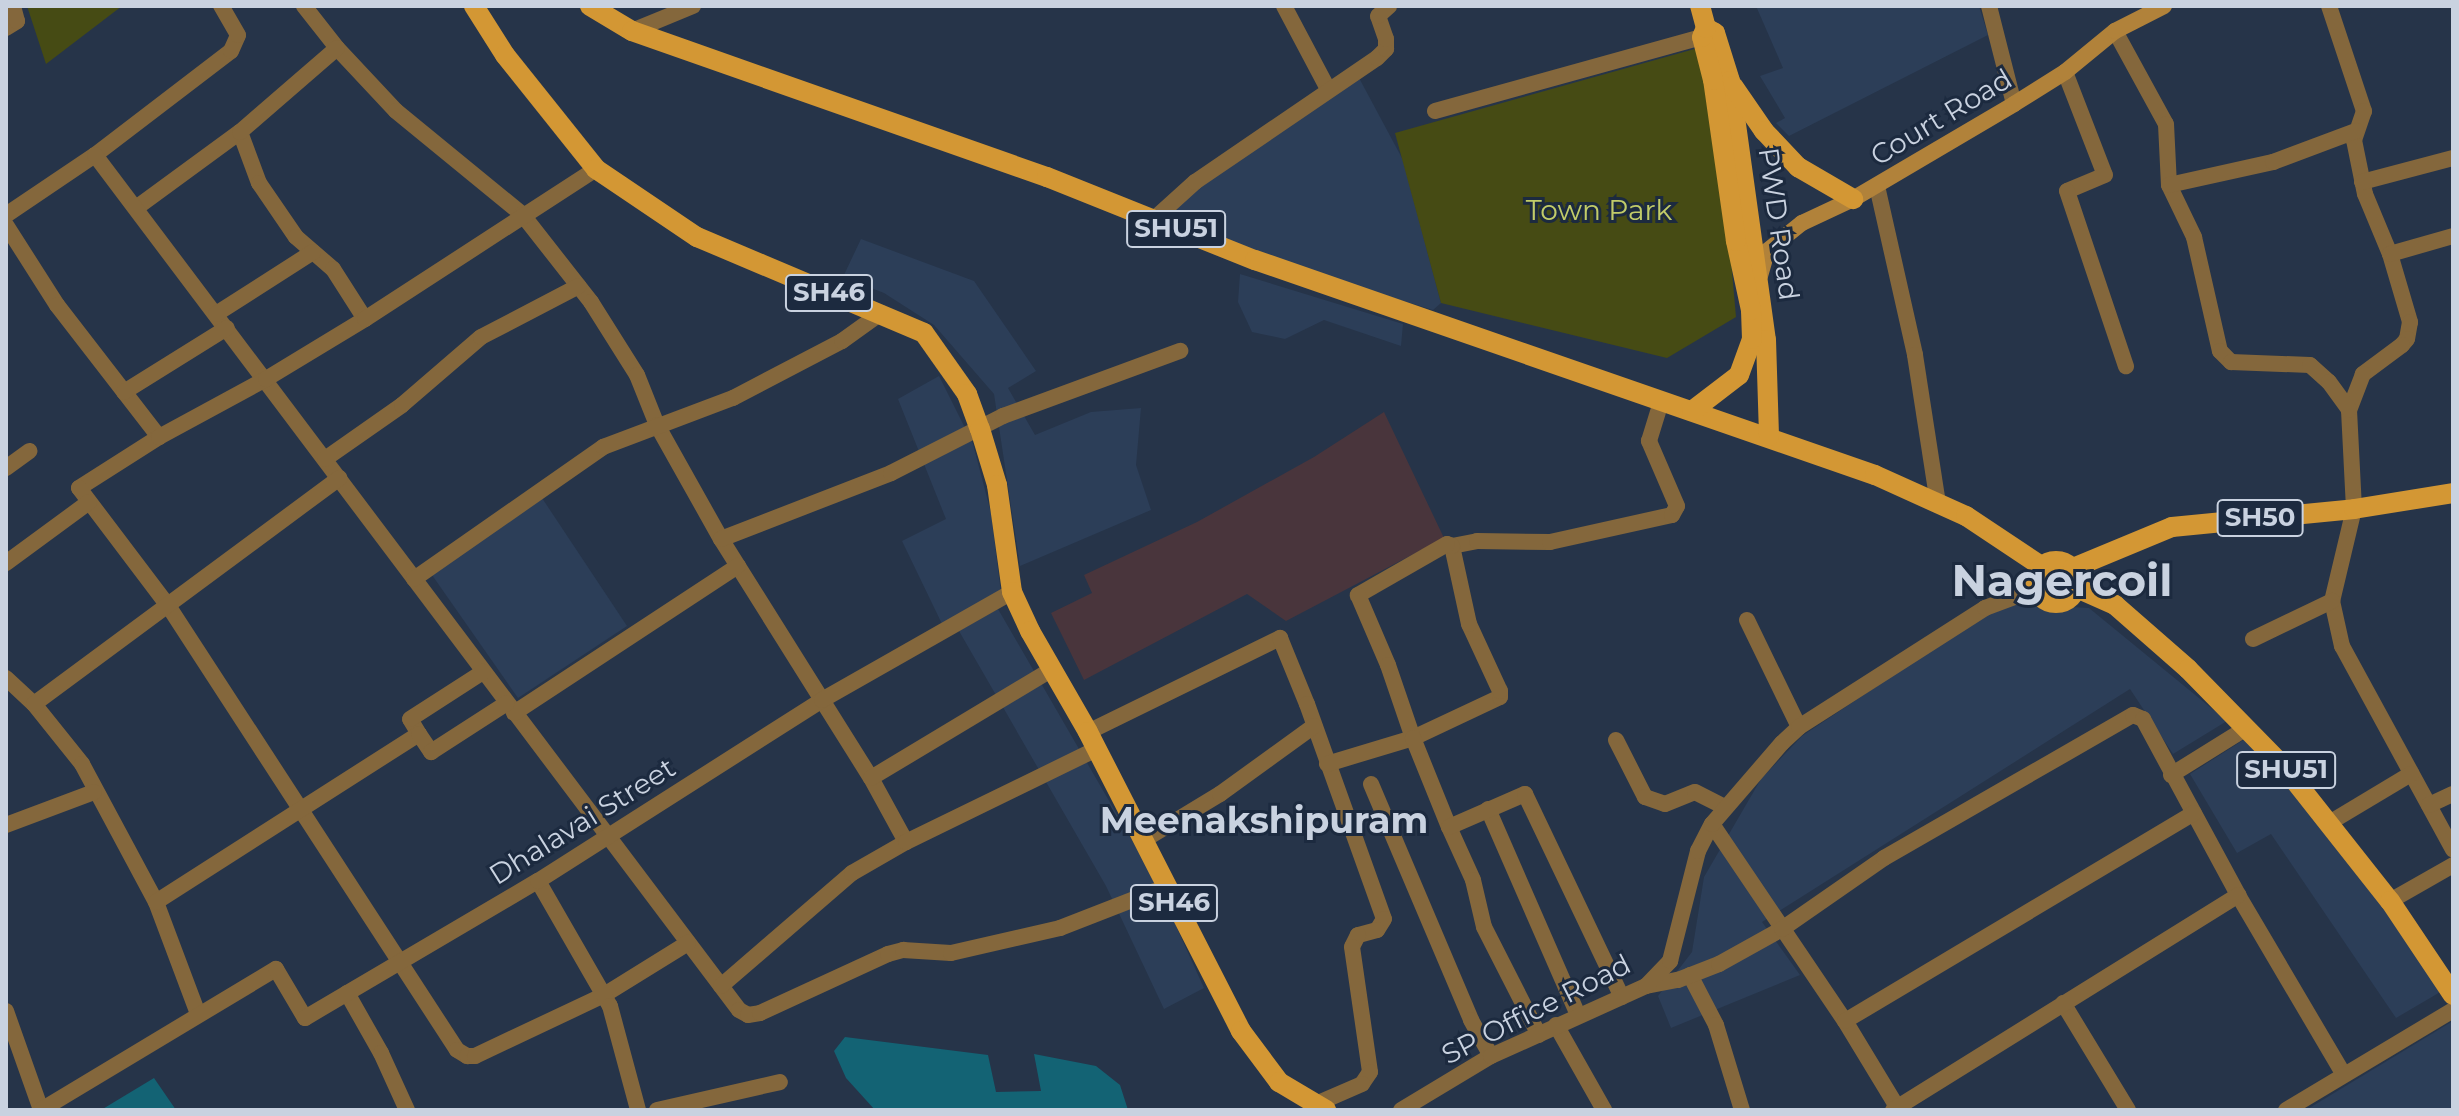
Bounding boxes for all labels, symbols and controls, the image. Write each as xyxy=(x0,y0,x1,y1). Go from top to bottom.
street label: Court Road xyxy=(1864,62,2018,172)
street label: PWD Road xyxy=(1752,145,1806,303)
park label: Town Park xyxy=(1526,193,1672,227)
road number: SHU51 xyxy=(1126,207,1226,251)
road number: SH46 xyxy=(783,271,875,315)
road number: SH50 xyxy=(2216,496,2304,540)
district label: Nagercoil xyxy=(1951,554,2173,606)
road number: SHU51 xyxy=(2236,748,2336,792)
street label: Dhalavai Street xyxy=(483,750,681,892)
district label: Meenakshipuram xyxy=(1100,799,1428,843)
road number: SH46 xyxy=(1128,881,1220,925)
street label: SP Office Road xyxy=(1436,947,1636,1071)

